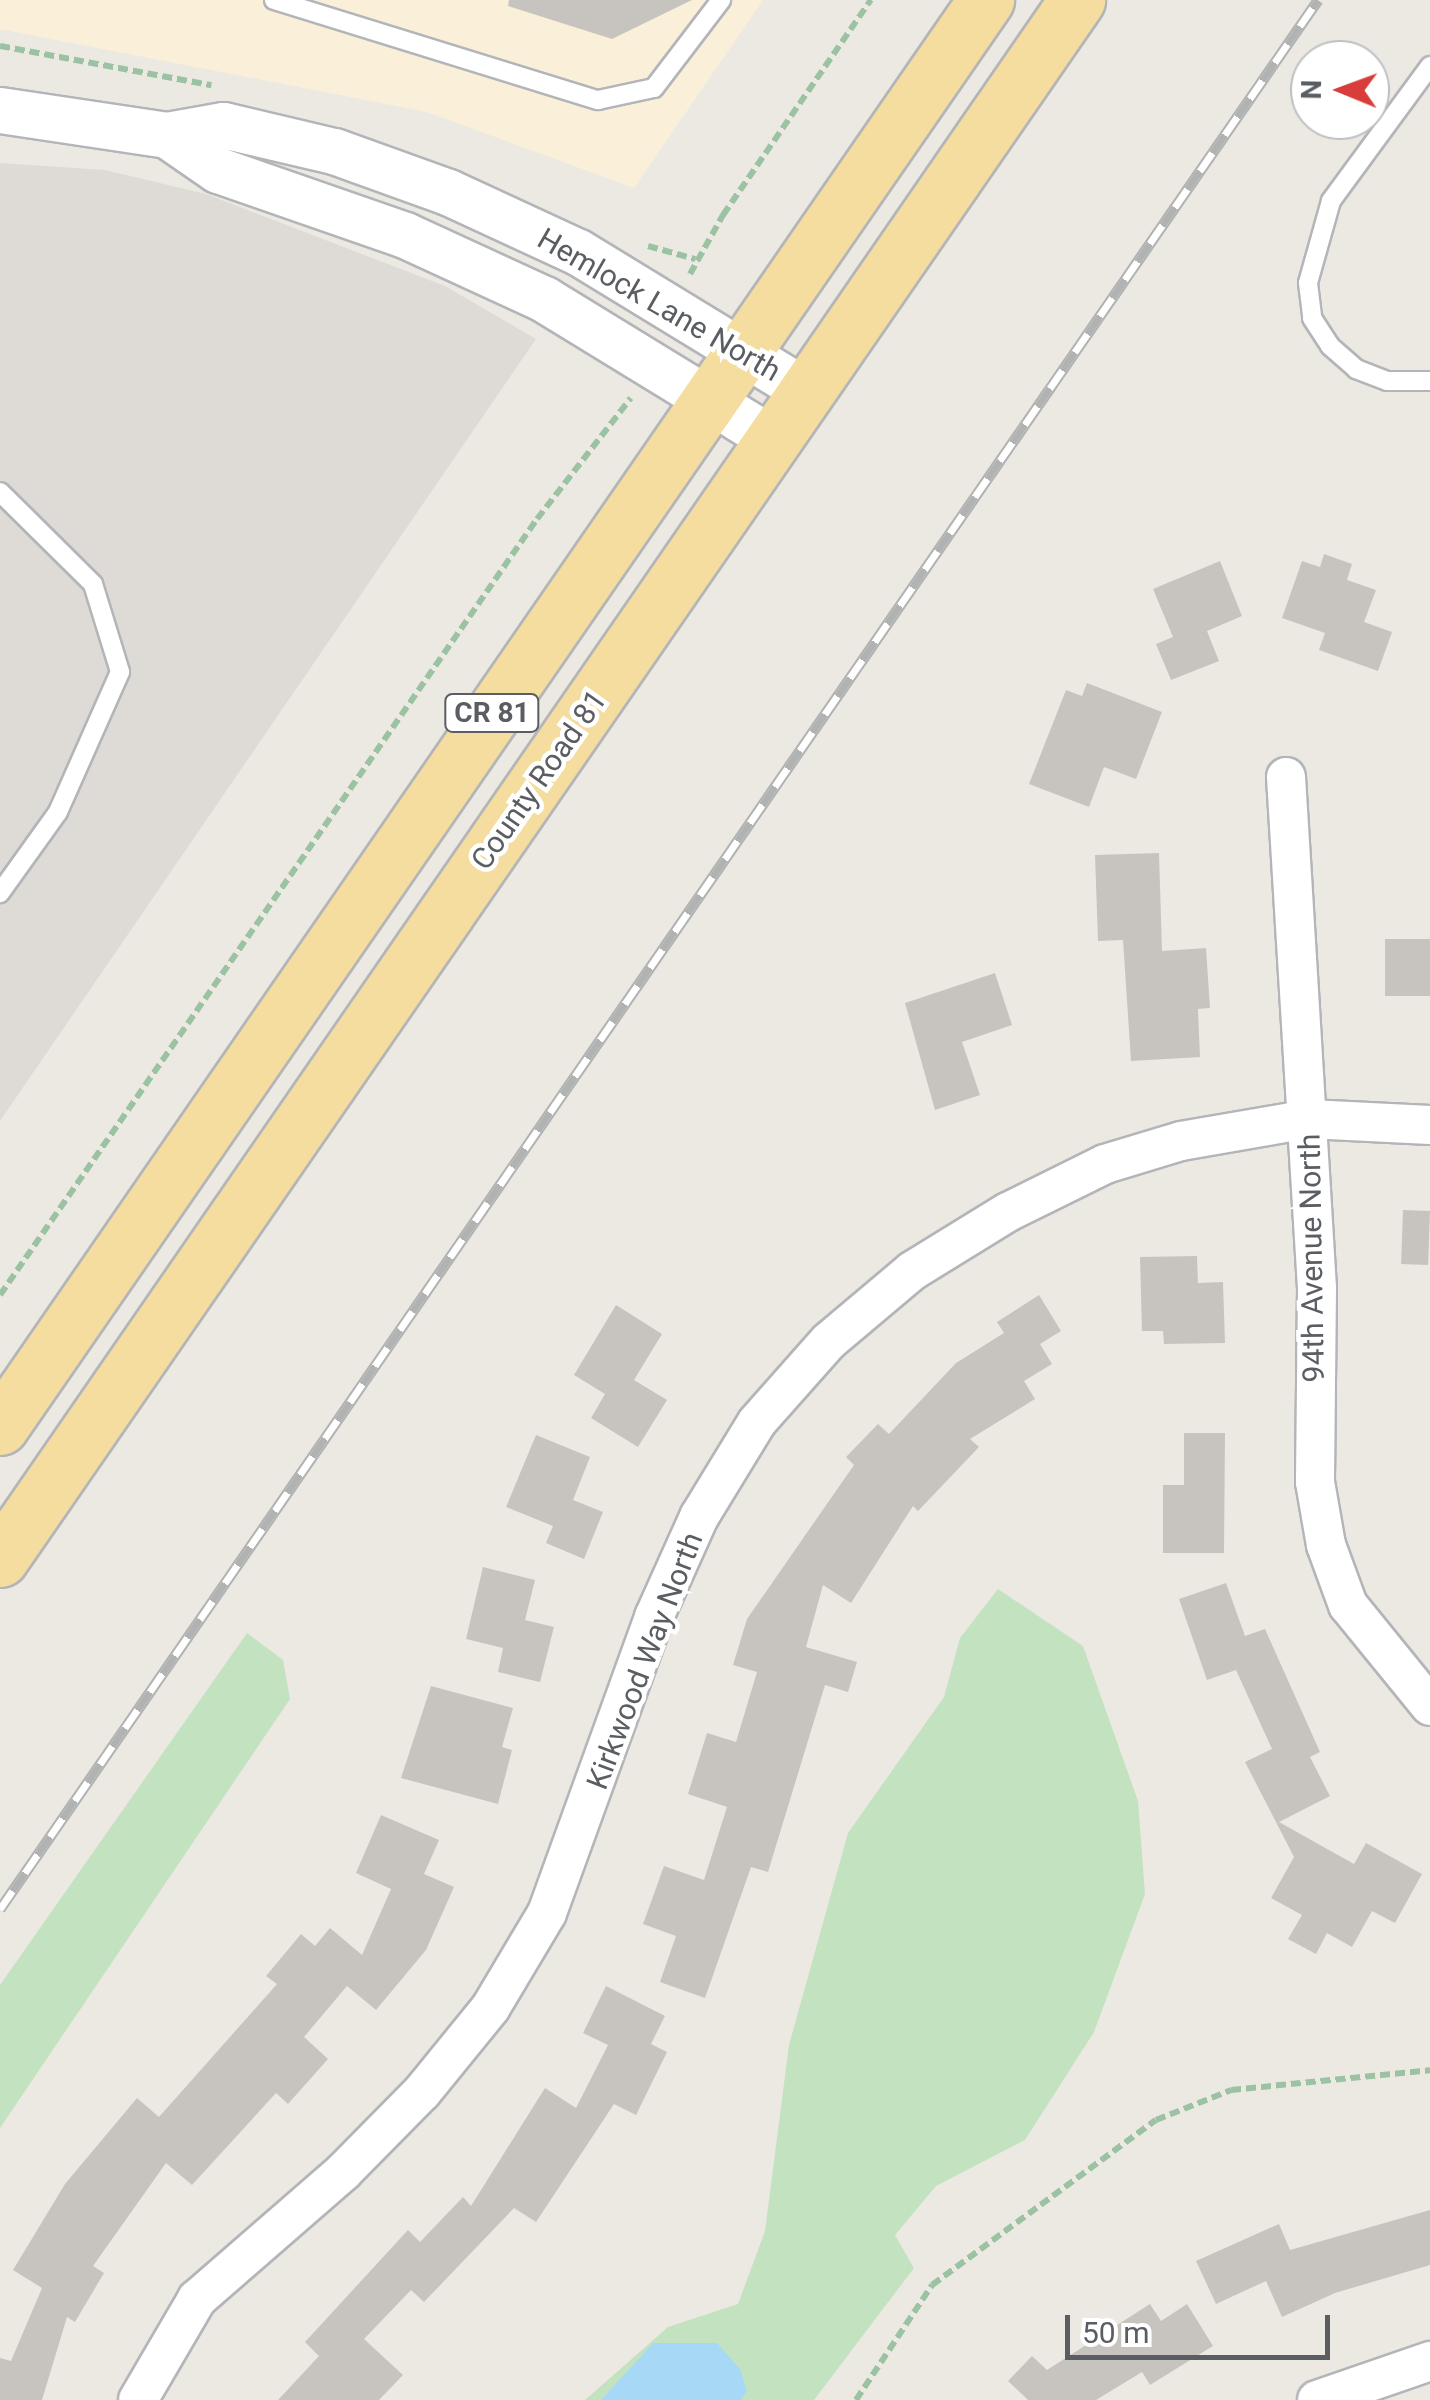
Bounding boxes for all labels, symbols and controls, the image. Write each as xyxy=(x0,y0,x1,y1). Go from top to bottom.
north arrow xyxy=(1290,40,1390,140)
text: N xyxy=(1295,79,1328,100)
street label: Hemlock Lane North xyxy=(531,221,787,389)
street label: County Road 81 xyxy=(464,683,614,877)
road number: CR 81 xyxy=(442,690,542,736)
street label: 94th Avenue North xyxy=(1292,1133,1332,1383)
street label: Kirkwood Way North xyxy=(579,1527,711,1795)
scale bar xyxy=(1070,2295,1335,2357)
text: 50 m xyxy=(1082,2315,1149,2350)

